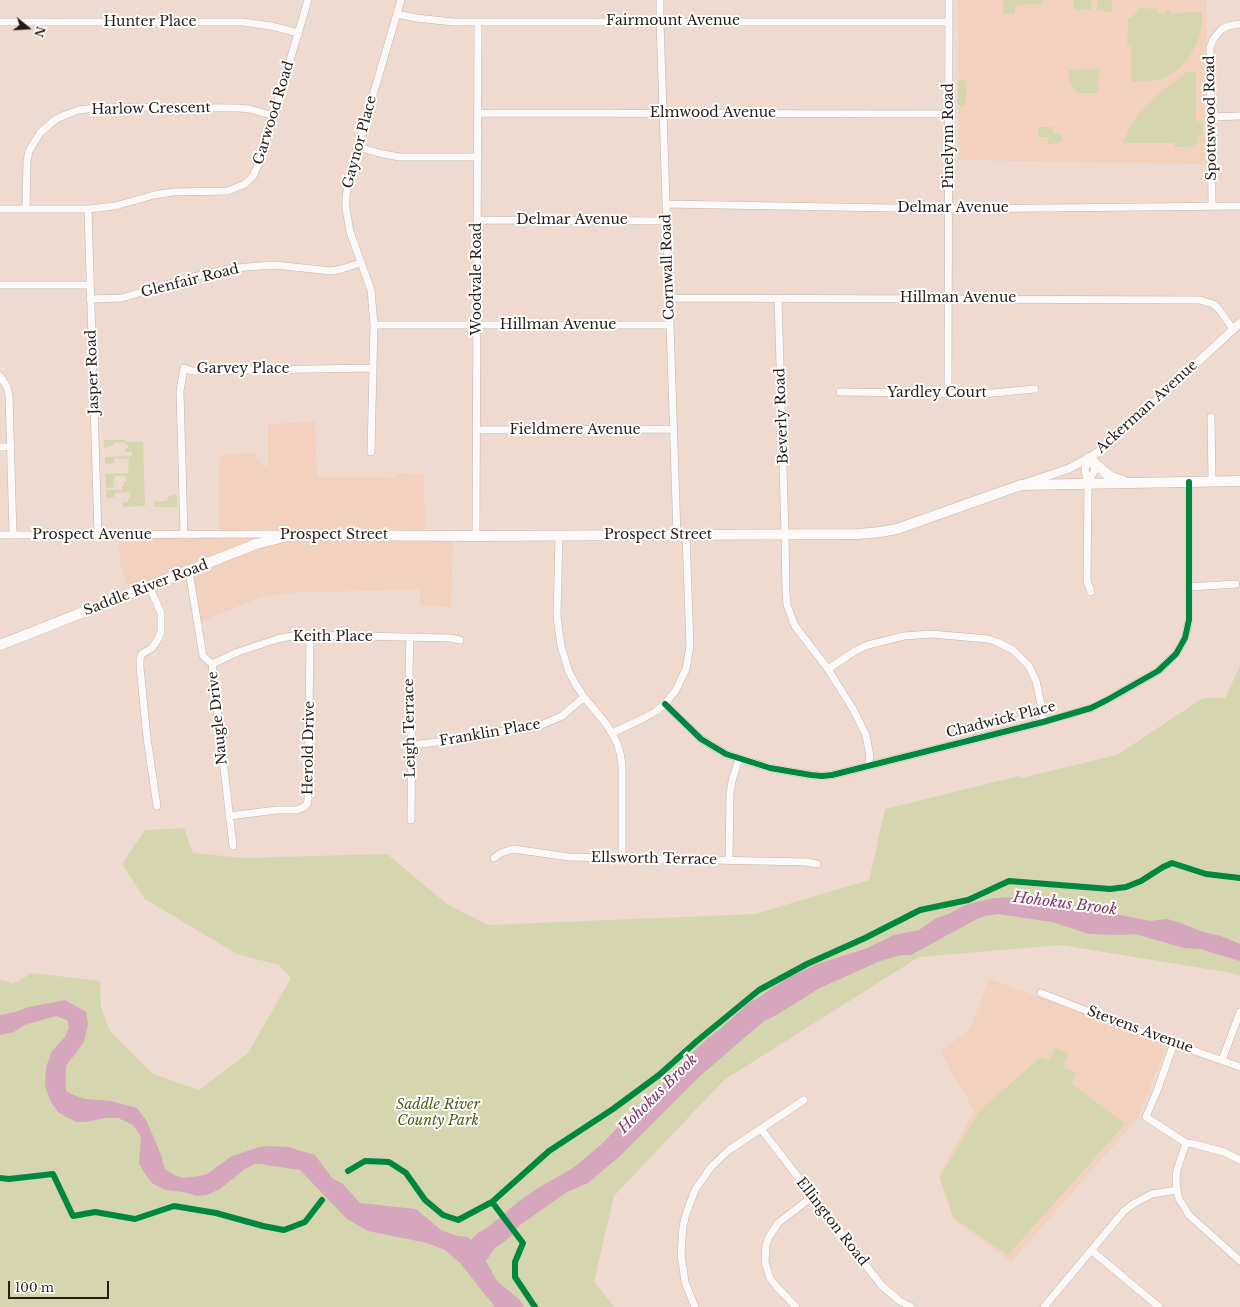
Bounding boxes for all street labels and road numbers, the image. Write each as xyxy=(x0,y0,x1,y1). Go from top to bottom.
street label: Fairmount Avenue xyxy=(606,13,740,29)
street label: Hunter Place xyxy=(103,14,197,30)
street label: Spottswood Road xyxy=(1202,55,1220,181)
street label: Garwood Road xyxy=(250,59,298,167)
street label: Pinelynn Road xyxy=(941,83,957,189)
street label: Gaynor Place xyxy=(340,94,380,190)
street label: Harlow Crescent xyxy=(91,100,211,118)
street label: Elmwood Avenue xyxy=(650,105,776,121)
street label: Delmar Avenue xyxy=(897,200,1009,216)
street label: Delmar Avenue xyxy=(516,212,628,228)
street label: Cornwall Road xyxy=(658,214,678,320)
street label: Woodvale Road xyxy=(469,222,485,336)
street label: Glenfair Road xyxy=(139,261,241,301)
street label: Hillman Avenue xyxy=(900,290,1016,306)
street label: Hillman Avenue xyxy=(500,317,616,333)
street label: Jasper Road xyxy=(83,329,103,415)
street label: Ackerman Avenue xyxy=(1093,357,1201,457)
street label: Garvey Place xyxy=(196,361,290,377)
street label: Beverly Road xyxy=(772,368,792,464)
street label: Yardley Court xyxy=(887,385,987,401)
street label: Fieldmere Avenue xyxy=(509,422,641,438)
street label: Prospect Avenue xyxy=(32,527,152,543)
street label: Prospect Street xyxy=(280,527,388,543)
street label: Prospect Street xyxy=(604,527,712,543)
street label: Saddle River Road xyxy=(81,556,211,620)
street label: Keith Place xyxy=(293,629,373,645)
street label: Naugle Drive xyxy=(205,670,231,766)
street label: Leigh Terrace xyxy=(401,678,419,778)
street label: Chadwick Place xyxy=(944,698,1058,742)
street label: Herold Drive xyxy=(300,701,318,795)
street label: Franklin Place xyxy=(438,716,542,750)
street label: Ellsworth Terrace xyxy=(591,849,717,869)
street label: Stevens Avenue xyxy=(1085,1003,1195,1057)
street label: Ellington Road xyxy=(792,1174,872,1270)

